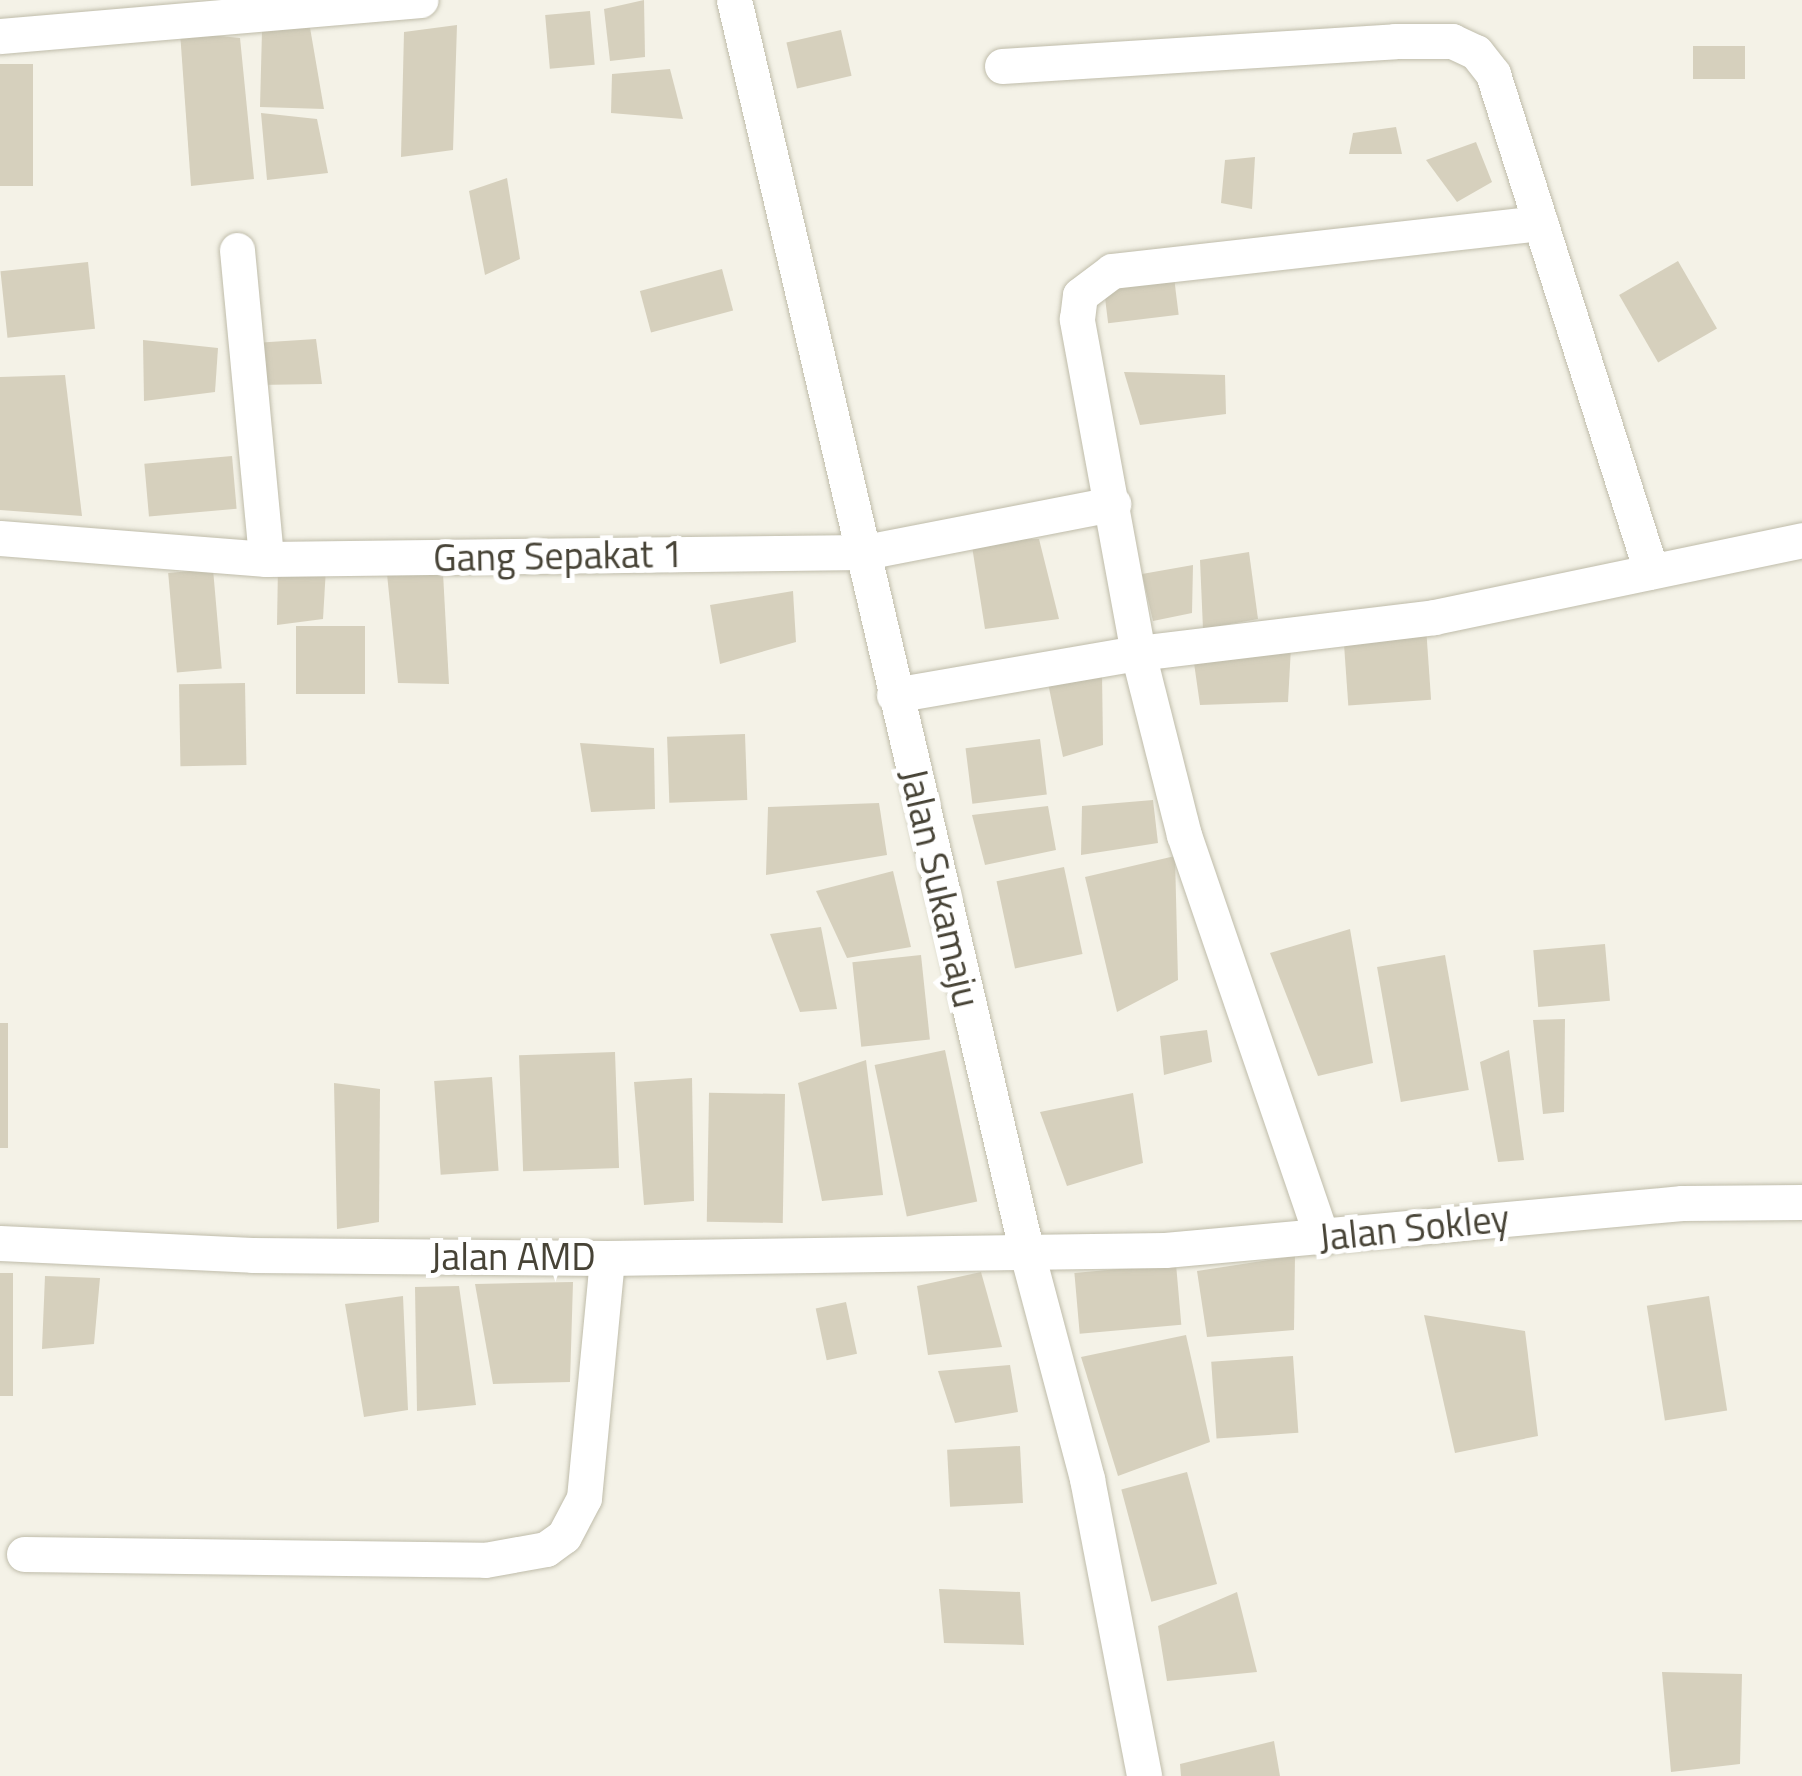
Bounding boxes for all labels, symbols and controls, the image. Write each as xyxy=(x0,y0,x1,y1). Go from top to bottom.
street label: Gang Sepakat 1 xyxy=(433,531,683,581)
street label: Jalan Sukamaju xyxy=(890,764,990,1012)
street label: Jalan Sokley xyxy=(1316,1195,1512,1261)
street label: Jalan AMD xyxy=(430,1234,596,1280)

